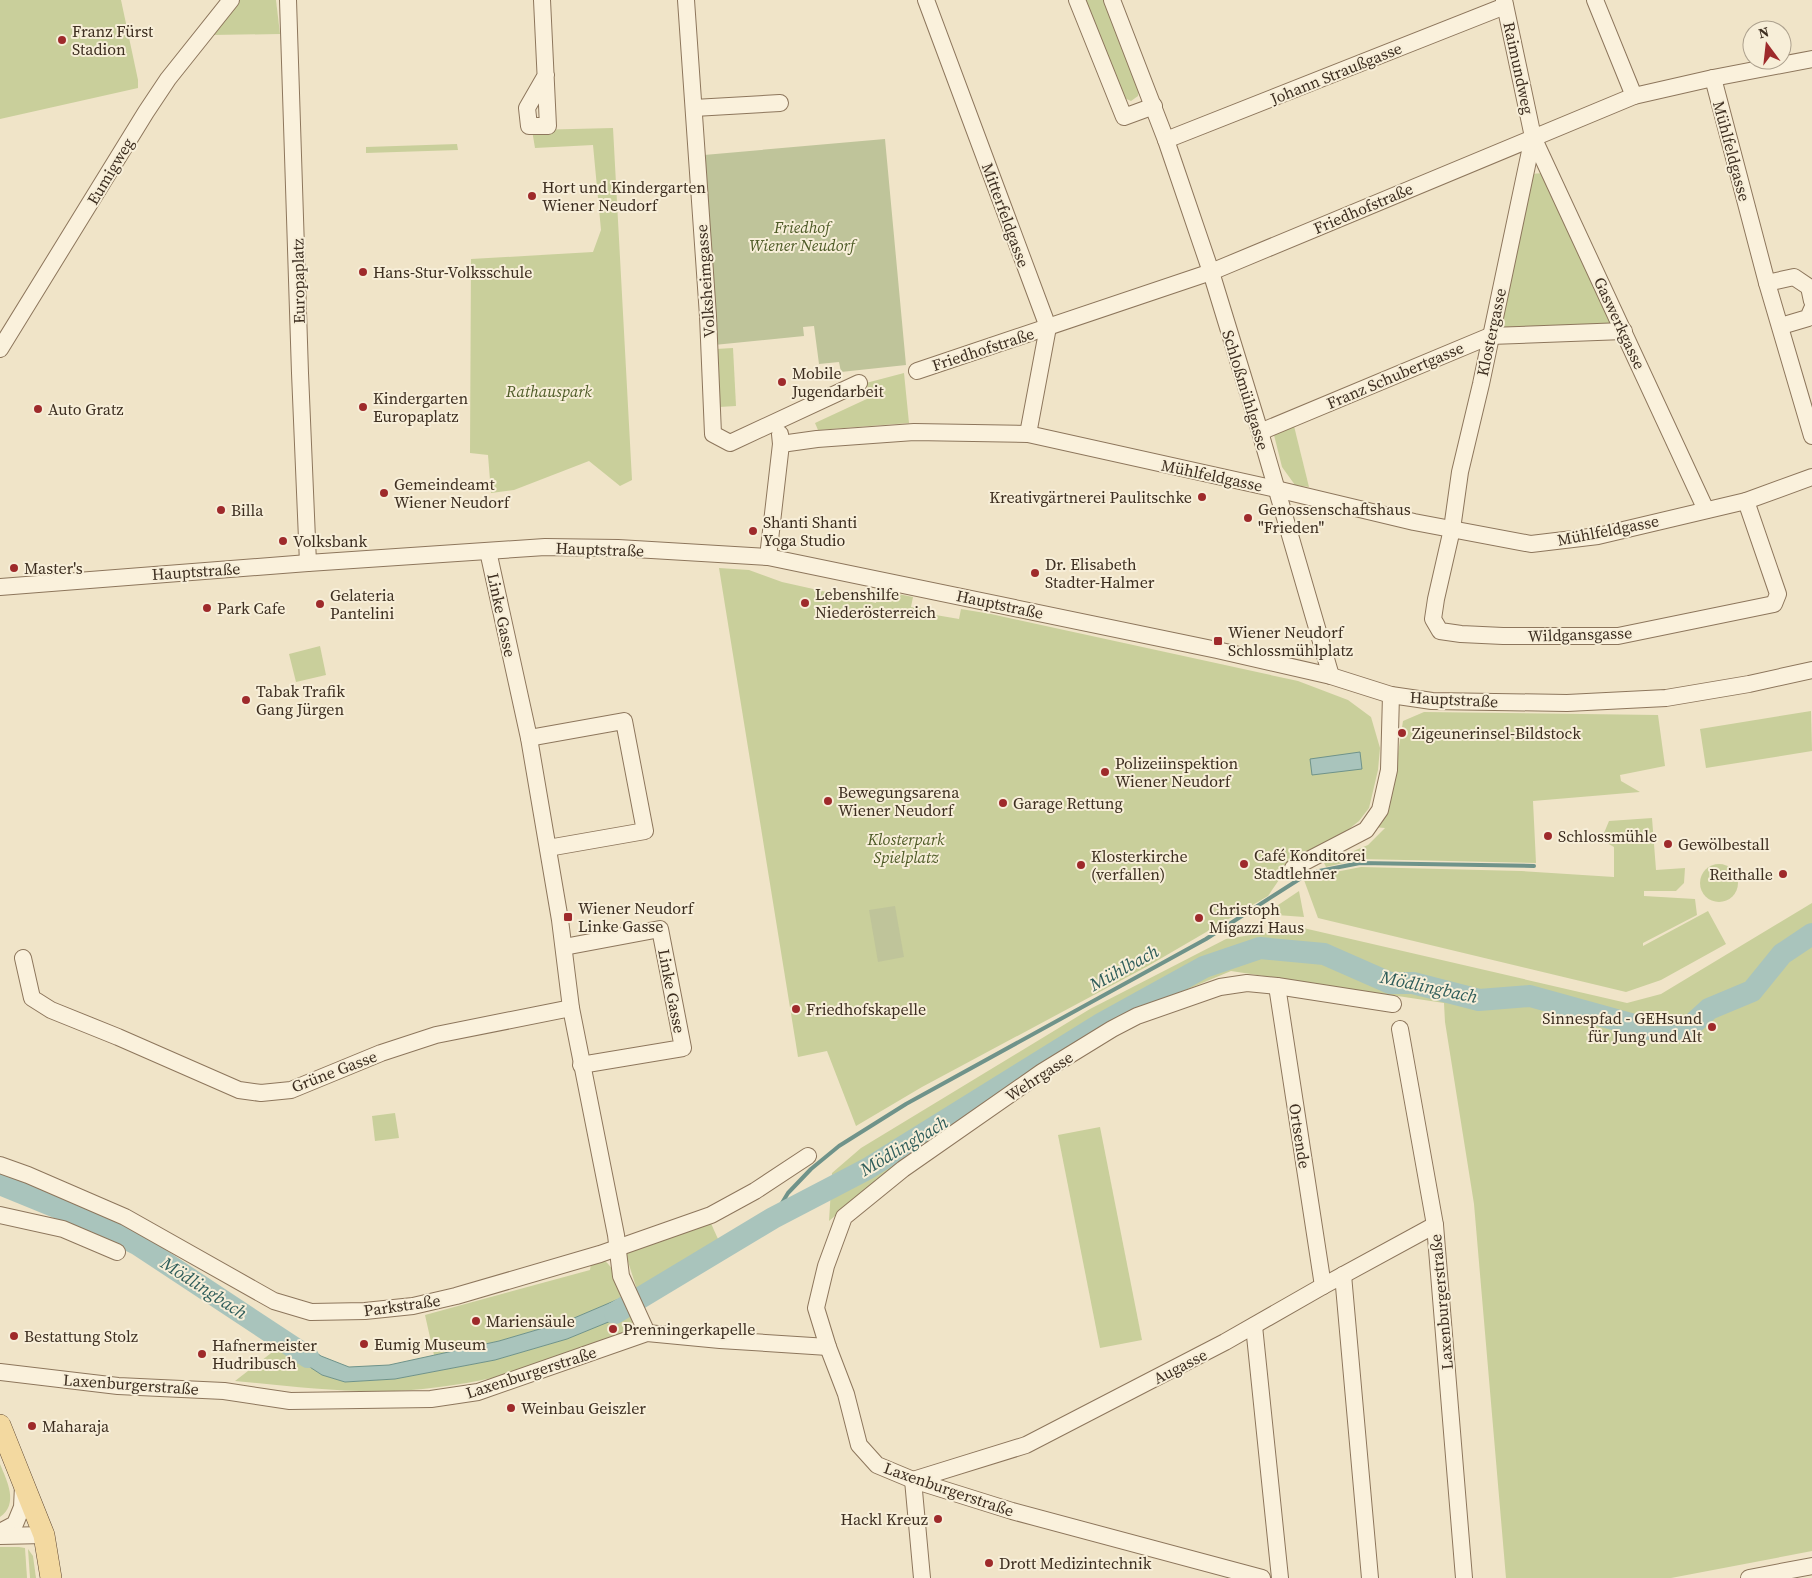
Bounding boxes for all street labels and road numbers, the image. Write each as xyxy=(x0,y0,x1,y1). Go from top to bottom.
street label: Raimundweg xyxy=(1498,20,1540,116)
street label: Johann Straußgasse xyxy=(1266,37,1405,110)
street label: Mühlfeldgasse xyxy=(1708,98,1756,204)
street label: Eumigweg xyxy=(81,133,139,209)
street label: Mitterfeldgasse xyxy=(977,160,1035,270)
street label: Friedhofstraße xyxy=(1310,177,1416,239)
street label: Volksheimgasse xyxy=(690,224,720,338)
street label: Europaplatz xyxy=(286,238,310,324)
street label: Gaswerkgasse xyxy=(1589,273,1651,373)
street label: Klostergasse xyxy=(1471,286,1511,378)
street label: Friedhofstraße xyxy=(929,322,1037,376)
street label: Schloßmühlgasse xyxy=(1217,327,1275,453)
street label: Franz Schubertgasse xyxy=(1323,336,1467,414)
street label: Mühlfeldgasse xyxy=(1159,454,1265,496)
street label: Mühlfeldgasse xyxy=(1555,509,1661,551)
street label: Hauptstraße xyxy=(555,536,645,562)
street label: Hauptstraße xyxy=(151,557,241,585)
street label: Linke Gasse xyxy=(482,571,522,659)
street label: Hauptstraße xyxy=(954,584,1046,624)
street label: Wildgansgasse xyxy=(1527,621,1633,647)
street label: Hauptstraße xyxy=(1409,686,1499,712)
street label: Linke Gasse xyxy=(653,947,691,1035)
street label: Grüne Gasse xyxy=(288,1045,380,1097)
street label: Wehrgasse xyxy=(1001,1046,1077,1106)
street label: Ortsende xyxy=(1284,1102,1316,1170)
street label: Laxenburgerstraße xyxy=(1424,1233,1458,1371)
street label: Parkstraße xyxy=(362,1289,442,1321)
street label: Laxenburgerstraße xyxy=(463,1341,599,1403)
street label: Augasse xyxy=(1149,1343,1211,1389)
street label: Laxenburgerstraße xyxy=(62,1368,200,1400)
street label: Laxenburgerstraße xyxy=(881,1456,1017,1522)

